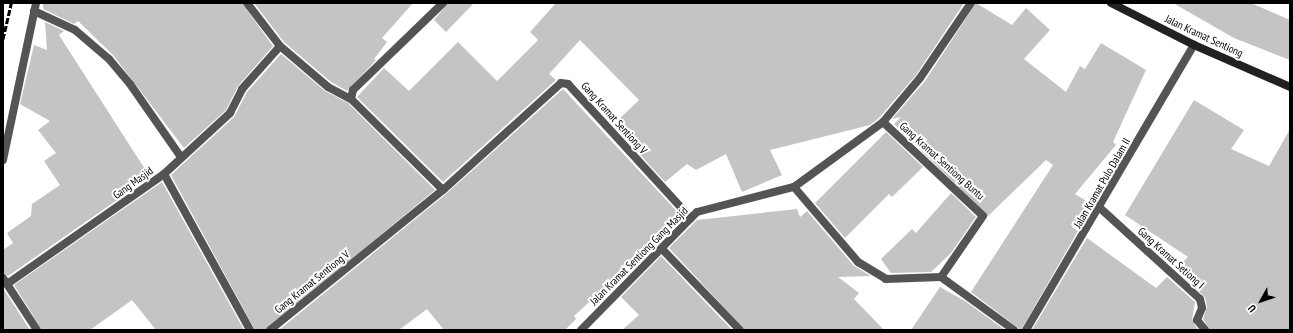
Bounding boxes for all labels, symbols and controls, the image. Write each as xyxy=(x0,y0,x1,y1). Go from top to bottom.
street label: Jalan Kramat Sentiong xyxy=(1163,12,1245,60)
street label: Gang Kramat Sentiong V xyxy=(578,79,650,157)
street label: Gang Kramat Sentiong Buntu xyxy=(897,119,987,203)
street label: Jalan Kramat Pulo Dalam II xyxy=(1071,136,1133,230)
street label: Gang Masjid xyxy=(110,164,156,202)
street label: Jalan Kramat Sentiong Gang Masjid xyxy=(587,204,691,308)
street label: Gang Kramat Setiong I xyxy=(1135,225,1207,291)
street label: Gang Kramat Sentiong V xyxy=(272,248,352,316)
north arrow xyxy=(1241,281,1281,321)
text: U xyxy=(1245,302,1259,315)

